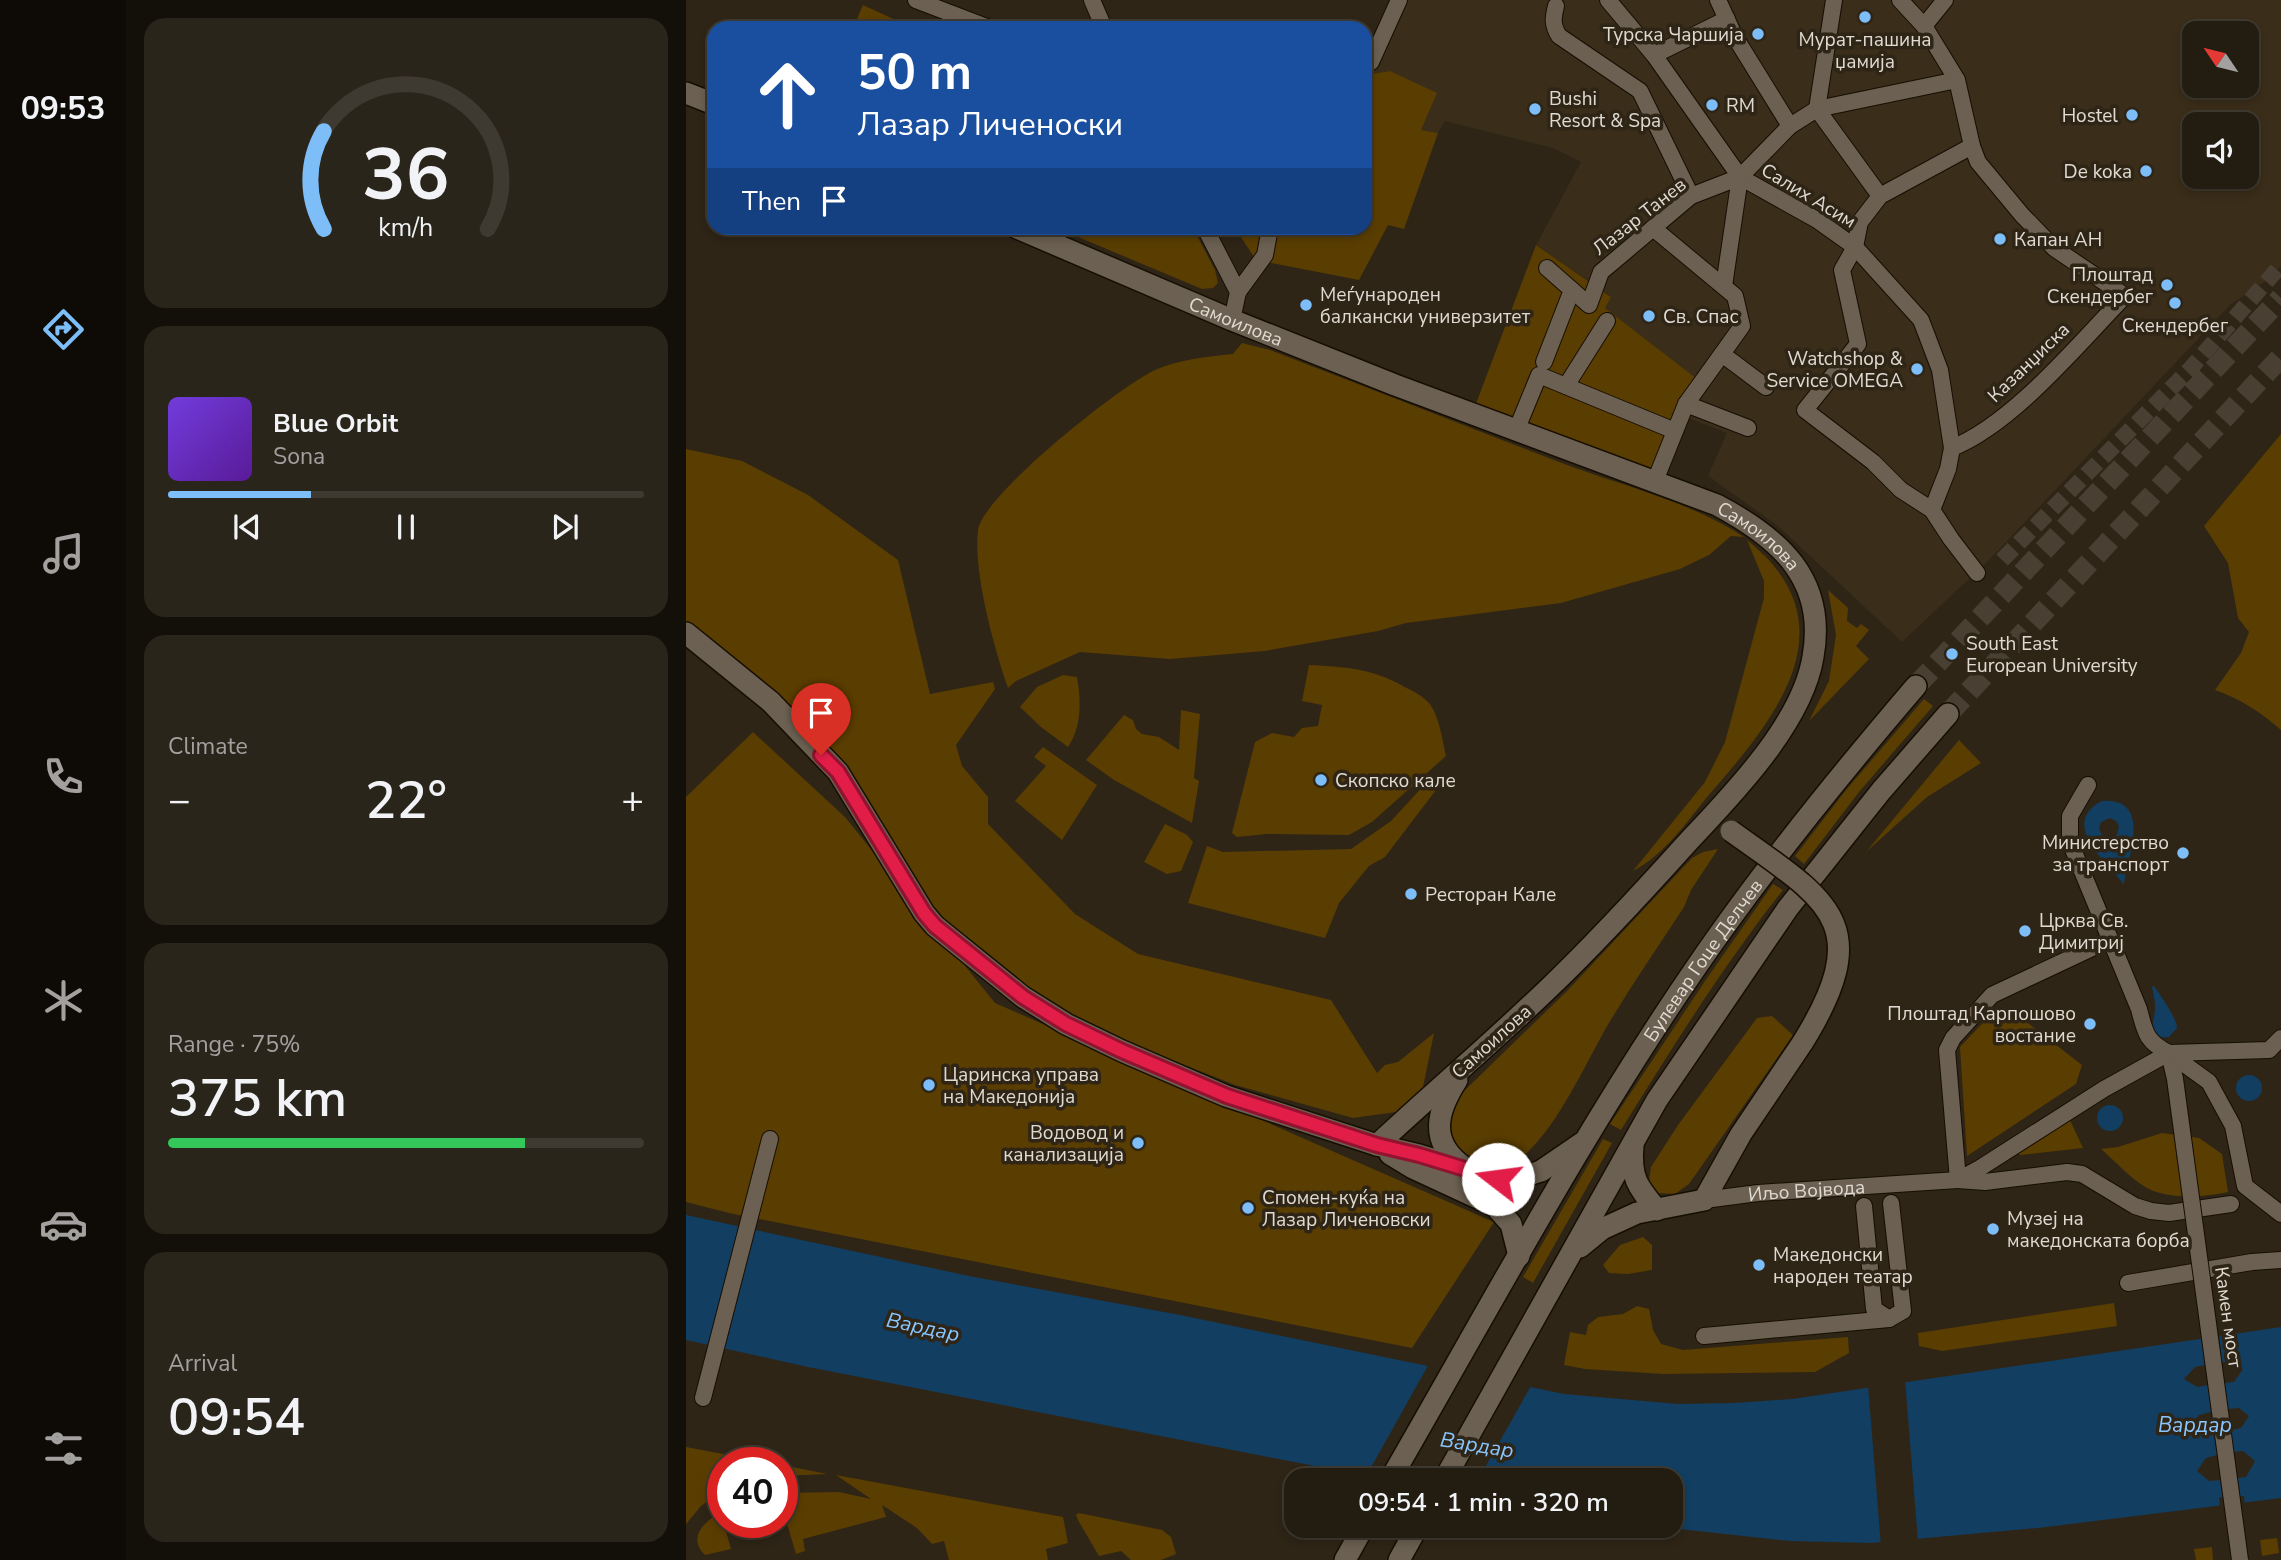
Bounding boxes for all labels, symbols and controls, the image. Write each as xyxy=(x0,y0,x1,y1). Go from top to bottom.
marker: Мурат-пашина џамија xyxy=(1857,9,1873,25)
north arrow xyxy=(2182,21,2259,98)
map controls xyxy=(2182,21,2259,189)
place label: Турска Чаршија xyxy=(1603,22,1744,48)
marker: Турска Чаршија xyxy=(1750,26,1766,42)
place label: Мурат-пашина џамија xyxy=(1798,27,1932,75)
text: 50 m xyxy=(857,39,972,106)
icon: ahead xyxy=(742,49,833,140)
place label: Bushi Resort & Spa xyxy=(1549,86,1661,134)
text: 09:53 xyxy=(21,87,105,130)
place label: RM xyxy=(1726,93,1755,119)
marker: RM xyxy=(1704,97,1720,113)
marker: Bushi Resort & Spa xyxy=(1527,101,1543,117)
text: Лазар Личеноски xyxy=(857,103,1123,146)
place label: Hostel xyxy=(2062,103,2118,129)
marker: Hostel xyxy=(2124,107,2140,123)
button: sound xyxy=(2182,112,2259,189)
text: 36 xyxy=(362,126,450,226)
street label: Салих Асим xyxy=(1756,157,1861,234)
place label: De koka xyxy=(2064,159,2132,185)
marker: De koka xyxy=(2138,163,2154,179)
street label: Лазар Танев xyxy=(1587,172,1692,262)
icon: arrive xyxy=(815,182,853,220)
text: Then xyxy=(742,184,801,219)
text: km/h xyxy=(378,211,434,245)
place label: Капан АН xyxy=(2014,227,2102,253)
marker: Капан АН xyxy=(1992,231,2008,247)
place label: Плоштад Скендербег xyxy=(2047,262,2153,310)
marker: Плоштад Скендербег xyxy=(2159,277,2175,293)
place label: Меѓународен балкански универзитет xyxy=(1320,282,1531,330)
street label: Самоилова xyxy=(1185,291,1287,353)
marker: Скендербег xyxy=(2167,295,2183,311)
marker: Меѓународен балкански универзитет xyxy=(1298,297,1314,313)
place label: Св. Спас xyxy=(1663,304,1739,330)
icon: directions xyxy=(39,305,88,354)
marker: Св. Спас xyxy=(1641,308,1657,324)
place label: Скендербег xyxy=(2122,313,2228,339)
street label: Казанџиска xyxy=(1982,317,2075,408)
place label: Watchshop & Service OMEGA xyxy=(1767,346,1903,394)
marker: Watchshop & Service OMEGA xyxy=(1909,361,1925,377)
text: Blue Orbit xyxy=(273,406,398,441)
text: Sona xyxy=(273,441,325,472)
street label: Самоилова xyxy=(1712,496,1806,576)
icon: previous xyxy=(228,508,266,546)
icon: pause xyxy=(387,508,425,546)
icon: next xyxy=(546,508,584,546)
icon: music xyxy=(39,529,88,578)
place label: South East European University xyxy=(1966,631,2138,679)
marker: South East European University xyxy=(1944,646,1960,662)
pin xyxy=(791,683,851,755)
icon: arrive xyxy=(802,694,840,732)
text: Climate xyxy=(168,731,248,762)
icon: phone xyxy=(39,752,88,801)
text: 22° xyxy=(365,765,447,836)
place label: Скопско кале xyxy=(1335,768,1456,794)
marker: Скопско кале xyxy=(1313,772,1329,788)
text: − xyxy=(168,775,191,826)
text: + xyxy=(621,775,644,826)
place label: Министерство за транспорт xyxy=(2042,830,2170,878)
marker: Министерство за транспорт xyxy=(2175,845,2191,861)
street label: Булевар Гоце Делчев xyxy=(1638,874,1769,1047)
place label: Ресторан Кале xyxy=(1425,882,1556,908)
marker: Ресторан Кале xyxy=(1403,886,1419,902)
place label: Црква Св. Димитриј xyxy=(2039,908,2128,956)
marker: Црква Св. Димитриј xyxy=(2017,923,2033,939)
icon: climate xyxy=(39,976,88,1025)
street label: Самоилова xyxy=(1446,999,1537,1085)
place label: Плоштад Карпошово востание xyxy=(1887,1001,2076,1049)
marker: Плоштад Карпошово востание xyxy=(2082,1016,2098,1032)
text: Range · 75% xyxy=(168,1029,300,1060)
place label: Царинска управа на Македонија xyxy=(943,1062,1099,1110)
text: 375 km xyxy=(168,1063,347,1134)
marker: Царинска управа на Македонија xyxy=(921,1077,937,1093)
place label: Водовод и канализација xyxy=(1003,1120,1124,1168)
marker: Водовод и канализација xyxy=(1130,1135,1146,1151)
position arrow xyxy=(1461,1142,1535,1216)
street label: Иљо Војвода xyxy=(1746,1174,1866,1208)
place label: Спомен-куќа на Лазар Личеновски xyxy=(1262,1185,1431,1233)
icon: car xyxy=(39,1200,88,1249)
marker: Спомен-куќа на Лазар Личеновски xyxy=(1240,1200,1256,1216)
place label: Музеј на македонската борба xyxy=(2007,1206,2190,1254)
marker: Музеј на македонската борба xyxy=(1985,1221,2001,1237)
place label: Македонски народен театар xyxy=(1773,1242,1913,1290)
marker: Македонски народен театар xyxy=(1751,1257,1767,1273)
street label: Камен мост xyxy=(2208,1265,2248,1370)
water label: Вардар xyxy=(884,1306,962,1348)
text: Arrival xyxy=(168,1348,237,1379)
text: 09:54 xyxy=(168,1382,305,1453)
water label: Вардар xyxy=(2158,1411,2232,1439)
icon: filters xyxy=(39,1424,88,1473)
water label: Вардар xyxy=(1438,1425,1516,1465)
speed limit sign: 40 xyxy=(707,1447,798,1538)
text: 09:54 · 1 min · 320 m xyxy=(1358,1485,1609,1520)

